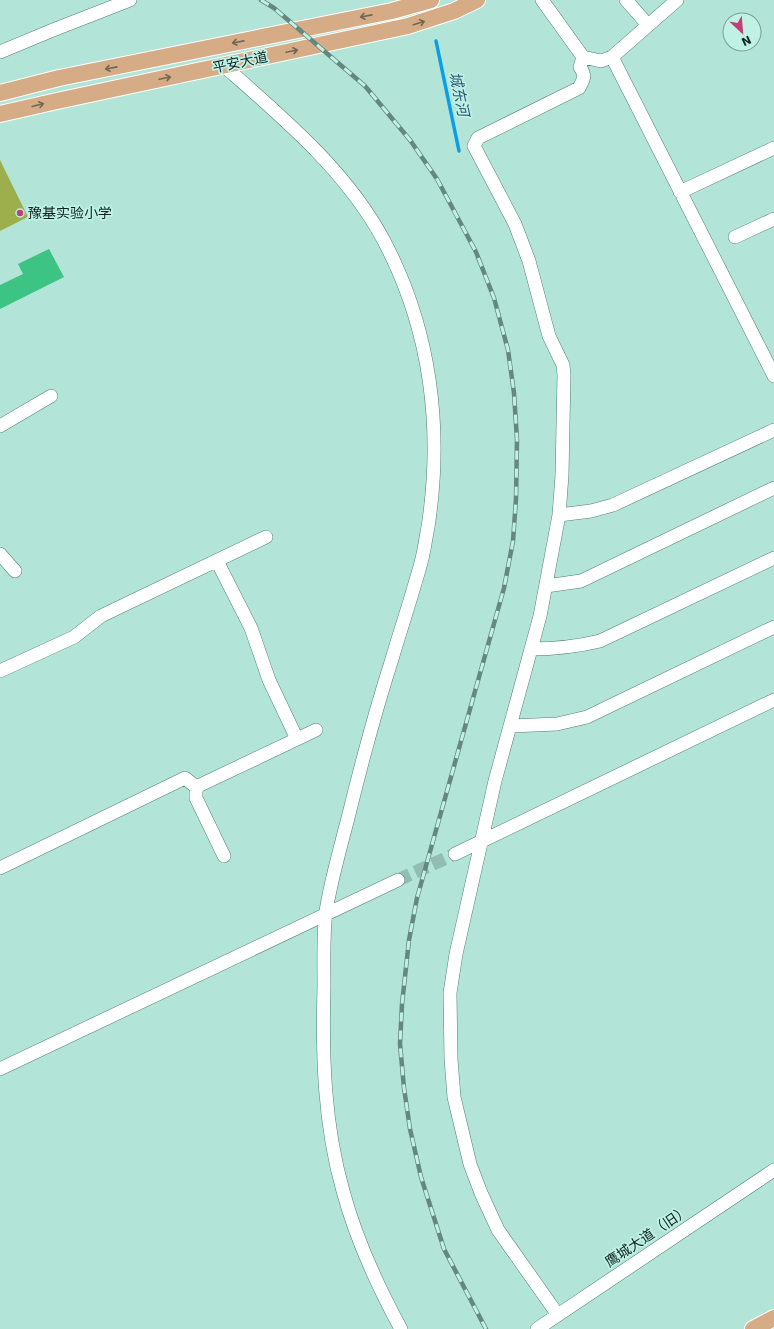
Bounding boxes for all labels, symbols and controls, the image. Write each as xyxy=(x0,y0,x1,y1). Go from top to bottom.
north arrow xyxy=(722,12,762,52)
one-way arrow xyxy=(360,13,373,21)
one-way arrow xyxy=(412,19,425,26)
text: N xyxy=(739,33,753,48)
one-way arrow xyxy=(232,38,245,46)
one-way arrow xyxy=(285,46,298,54)
street label: 平安大道 xyxy=(211,48,269,76)
one-way arrow xyxy=(105,64,118,72)
water label: 城东河 xyxy=(446,70,473,121)
one-way arrow xyxy=(158,73,171,81)
one-way arrow xyxy=(31,101,44,109)
place label: 豫基实验小学 xyxy=(28,205,112,221)
marker: 豫基实验小学 xyxy=(15,208,25,218)
street label: 鹰城大道（旧） xyxy=(602,1202,692,1270)

